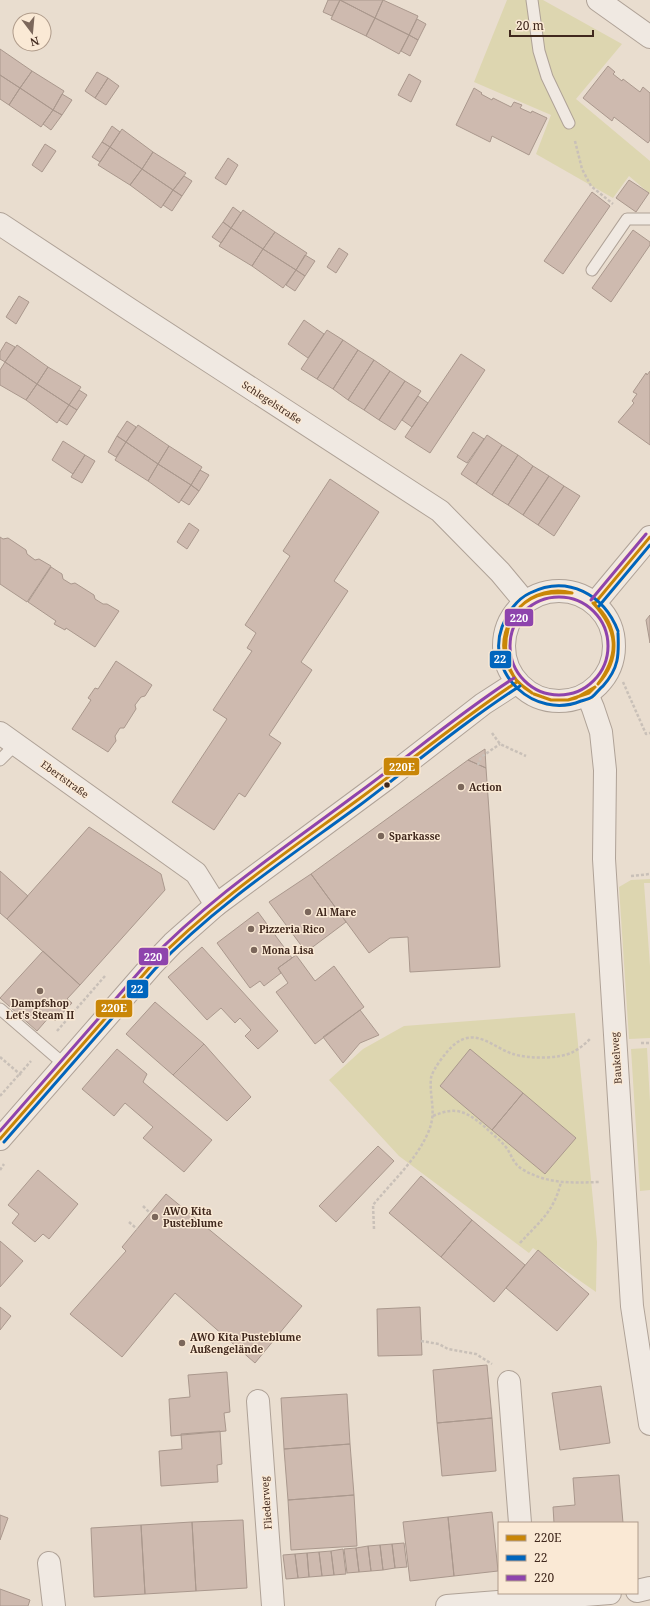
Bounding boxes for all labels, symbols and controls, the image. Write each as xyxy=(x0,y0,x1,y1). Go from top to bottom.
north arrow xyxy=(12,12,52,52)
scale bar xyxy=(510,12,593,38)
text: 20 m xyxy=(516,17,544,34)
text: N xyxy=(28,34,41,51)
street label: Schlegelstraße xyxy=(239,377,305,427)
line badge: 220 xyxy=(504,608,534,627)
text: 220 xyxy=(510,610,528,625)
line badge: 22 xyxy=(489,650,512,669)
text: 22 xyxy=(494,651,506,666)
street label: Ebertstraße xyxy=(38,757,92,801)
line badge: 220E xyxy=(383,757,420,776)
text: 220E xyxy=(389,759,415,774)
unlabelled marker xyxy=(382,780,392,790)
place label: Action xyxy=(469,780,502,794)
marker: Action xyxy=(456,782,466,792)
place label: Sparkasse xyxy=(389,829,440,843)
marker: Sparkasse xyxy=(376,831,386,841)
place label: Al Mare xyxy=(316,905,356,919)
marker: Al Mare xyxy=(303,907,313,917)
place label: Pizzeria Rico xyxy=(259,922,325,936)
marker: Pizzeria Rico xyxy=(246,924,256,934)
place label: Mona Lisa xyxy=(262,943,314,957)
marker: Mona Lisa xyxy=(249,945,259,955)
line badge: 220 xyxy=(138,947,169,966)
text: 220 xyxy=(144,949,162,964)
line badge: 22 xyxy=(126,979,149,999)
text: 22 xyxy=(131,981,143,996)
marker: Dampfshop Let's Steam II xyxy=(35,986,45,996)
place label: Dampfshop Let's Steam II xyxy=(6,996,74,1022)
line badge: 220E xyxy=(95,999,133,1018)
text: 220E xyxy=(101,1000,127,1015)
street label: Baukelweg xyxy=(607,1031,625,1084)
place label: AWO Kita Pusteblume xyxy=(163,1204,223,1230)
marker: AWO Kita Pusteblume xyxy=(150,1212,160,1222)
place label: AWO Kita Pusteblume Außengelände xyxy=(190,1330,301,1356)
marker: AWO Kita Pusteblume Außengelände xyxy=(177,1338,187,1348)
street label: Fliederweg xyxy=(257,1475,275,1530)
legend xyxy=(498,1522,638,1594)
text: 220E xyxy=(534,1529,562,1546)
text: 22 xyxy=(534,1549,547,1566)
text: 220 xyxy=(534,1569,554,1586)

